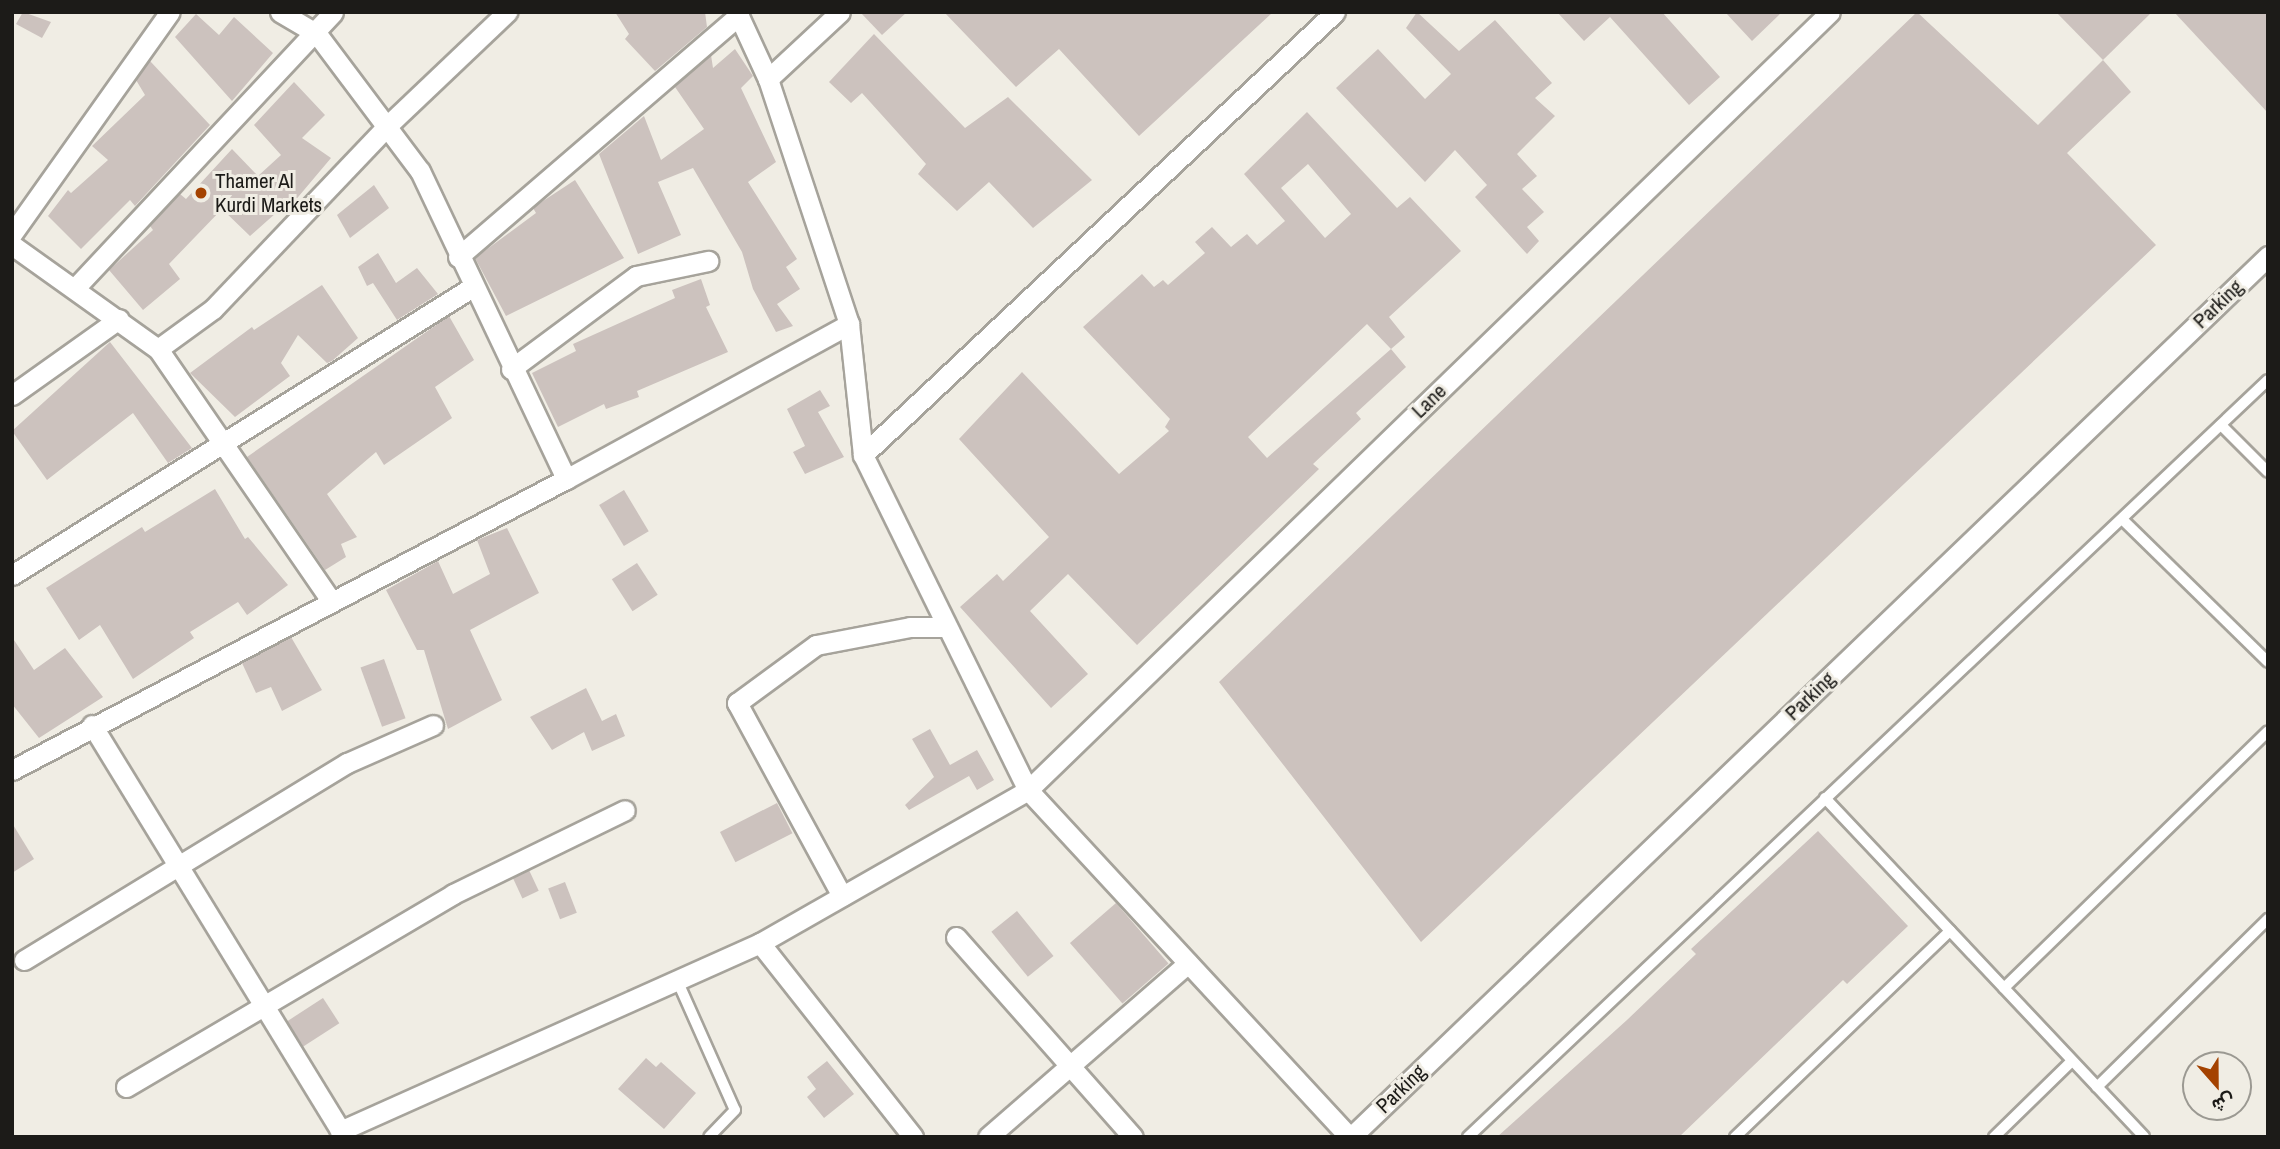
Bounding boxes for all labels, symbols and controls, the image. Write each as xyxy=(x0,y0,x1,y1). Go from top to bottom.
place label: Thamer Al Kurdi Markets xyxy=(215,168,322,218)
marker: Thamer Al Kurdi Markets xyxy=(193,185,209,201)
street label: Parking xyxy=(2188,274,2248,334)
street label: Lane xyxy=(1406,379,1452,423)
street label: Parking xyxy=(1780,666,1840,726)
north arrow xyxy=(2182,1051,2252,1121)
street label: Parking xyxy=(1371,1059,1431,1119)
text: ش xyxy=(2208,1088,2239,1120)

